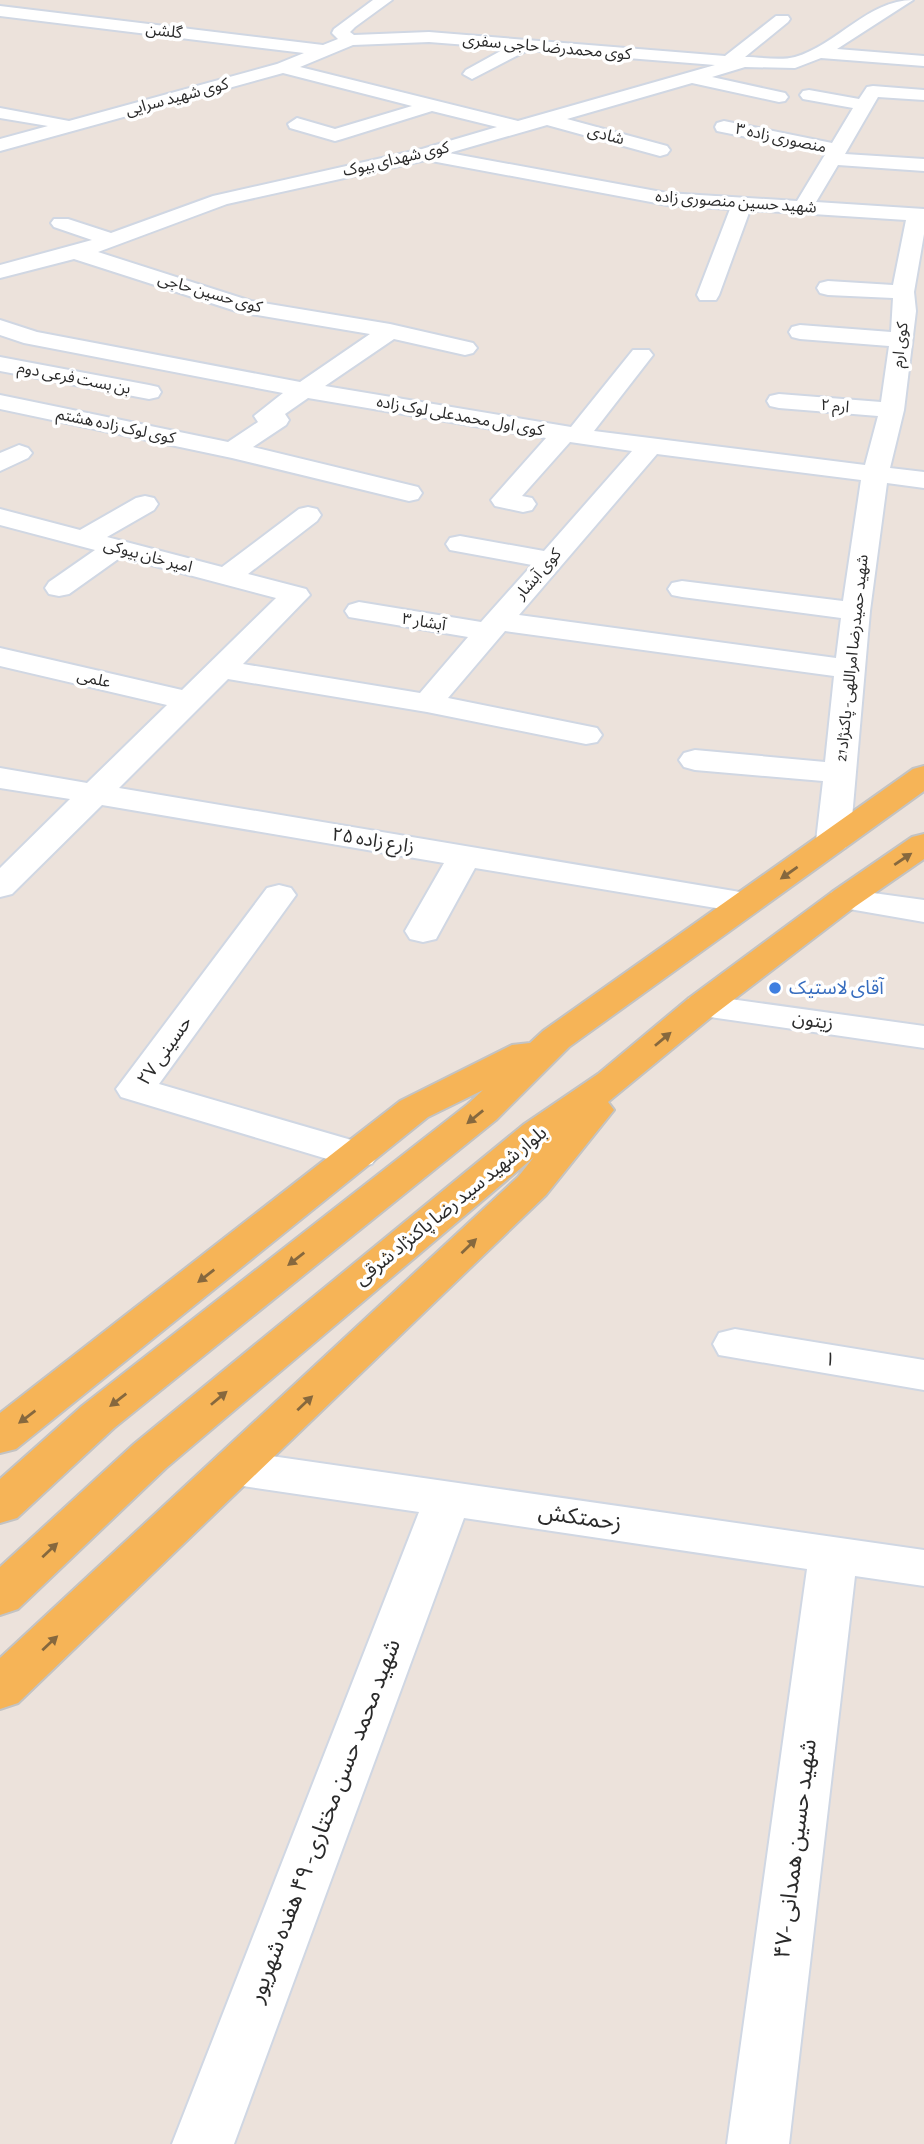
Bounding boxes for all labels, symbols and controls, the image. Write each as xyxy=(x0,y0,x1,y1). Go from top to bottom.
street label: گلشن xyxy=(145,20,184,42)
street label: کوی محمدرضا حاجی سفری xyxy=(462,32,632,63)
street label: کوی شهید سرایی xyxy=(124,76,231,119)
street label: منصوری زاده ۳ xyxy=(734,121,828,156)
street label: شادی xyxy=(586,122,626,148)
street label: کوی شهدای بیوک xyxy=(341,139,451,180)
street label: شهید حسین منصوری زاده xyxy=(655,188,817,217)
street label: کوی حسین حاجی xyxy=(156,270,264,317)
street label: کوی ارم xyxy=(889,321,915,369)
street label: بن بست فرعی دوم xyxy=(15,359,132,401)
street label: کوی اول محمدعلی لوک زاده xyxy=(375,393,545,441)
street label: ارم ۲ xyxy=(820,397,850,419)
street label: کوی لوک زاده هشتم xyxy=(54,406,177,450)
street label: امیر خان بیوکی xyxy=(102,536,194,576)
street label: کوی آبشار xyxy=(510,545,565,604)
street label: شهید حمیدرضا امراللهی- پاکنژاد21 xyxy=(833,554,873,763)
street label: آبشار ۳ xyxy=(401,610,448,635)
street label: علمی xyxy=(75,667,112,692)
street label: زارع زاده ۲۵ xyxy=(330,825,416,860)
one-way arrow xyxy=(894,852,912,866)
one-way arrow xyxy=(780,866,798,880)
place label: آقای لاستیک xyxy=(789,977,885,998)
marker: آقای لاستیک xyxy=(767,980,783,996)
street label: زیتون xyxy=(791,1009,835,1034)
street label: حسینی ۲۷ xyxy=(134,1013,196,1090)
one-way arrow xyxy=(654,1032,671,1047)
one-way arrow xyxy=(466,1110,484,1125)
street label: بلوار شهید سید رضا پاکنژاد شرقی xyxy=(352,1123,552,1291)
one-way arrow xyxy=(460,1238,477,1254)
one-way arrow xyxy=(288,1251,305,1266)
one-way arrow xyxy=(197,1269,215,1284)
street label: ۱ xyxy=(823,1350,837,1370)
one-way arrow xyxy=(211,1391,228,1406)
one-way arrow xyxy=(110,1393,128,1408)
one-way arrow xyxy=(296,1395,314,1411)
one-way arrow xyxy=(18,1410,36,1424)
street label: زحمتکش xyxy=(537,1501,623,1536)
one-way arrow xyxy=(41,1542,58,1558)
one-way arrow xyxy=(41,1635,58,1651)
street label: شهید محمد حسن مختاری- ۴۹ هفده شهریور xyxy=(245,1636,406,2007)
street label: شهید حسین همدانی -۴۷ xyxy=(771,1738,821,1960)

